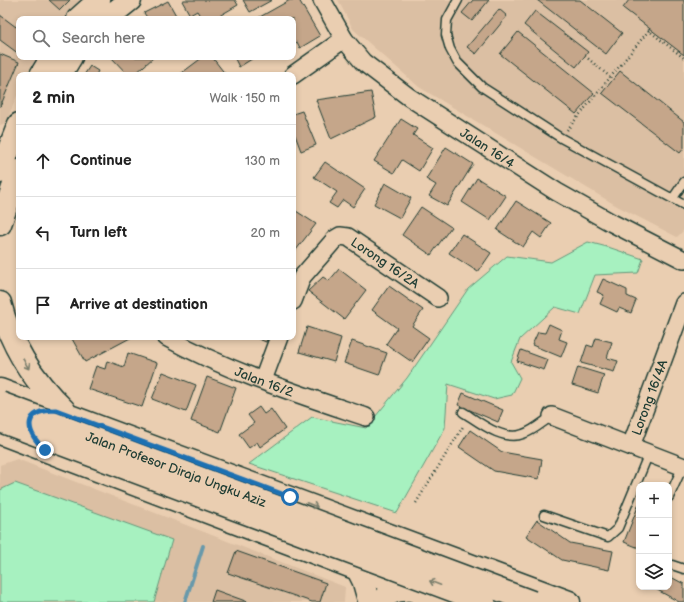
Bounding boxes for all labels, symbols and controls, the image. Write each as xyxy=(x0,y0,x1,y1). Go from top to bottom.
search box xyxy=(16,16,296,60)
icon: search xyxy=(30,27,52,49)
text: Search here xyxy=(62,29,145,48)
text: 2 min xyxy=(32,88,75,108)
text: Walk · 150 m xyxy=(209,90,280,106)
street label: Jalan 16/4 xyxy=(457,125,518,172)
icon: ahead xyxy=(32,150,54,172)
text: Continue xyxy=(70,151,132,170)
text: 130 m xyxy=(245,153,280,169)
icon: left xyxy=(32,222,54,244)
text: Turn left xyxy=(70,223,127,242)
text: 20 m xyxy=(250,225,280,241)
street label: Lorong 16/2A xyxy=(348,234,422,292)
icon: arrive xyxy=(32,294,54,316)
text: Arrive at destination xyxy=(70,295,208,314)
one-way arrow xyxy=(23,358,31,370)
street label: Lorong 16/4A xyxy=(629,358,671,438)
street label: Jalan 16/2 xyxy=(232,364,296,401)
street label: Jalan Profesor Diraja Ungku Aziz xyxy=(83,429,269,511)
route end xyxy=(36,441,54,459)
map controls xyxy=(636,482,672,590)
button: + xyxy=(636,482,672,518)
route start xyxy=(281,488,299,506)
one-way arrow xyxy=(306,502,318,510)
button: − xyxy=(636,518,672,554)
button: layers xyxy=(636,554,672,590)
one-way arrow xyxy=(429,579,441,587)

